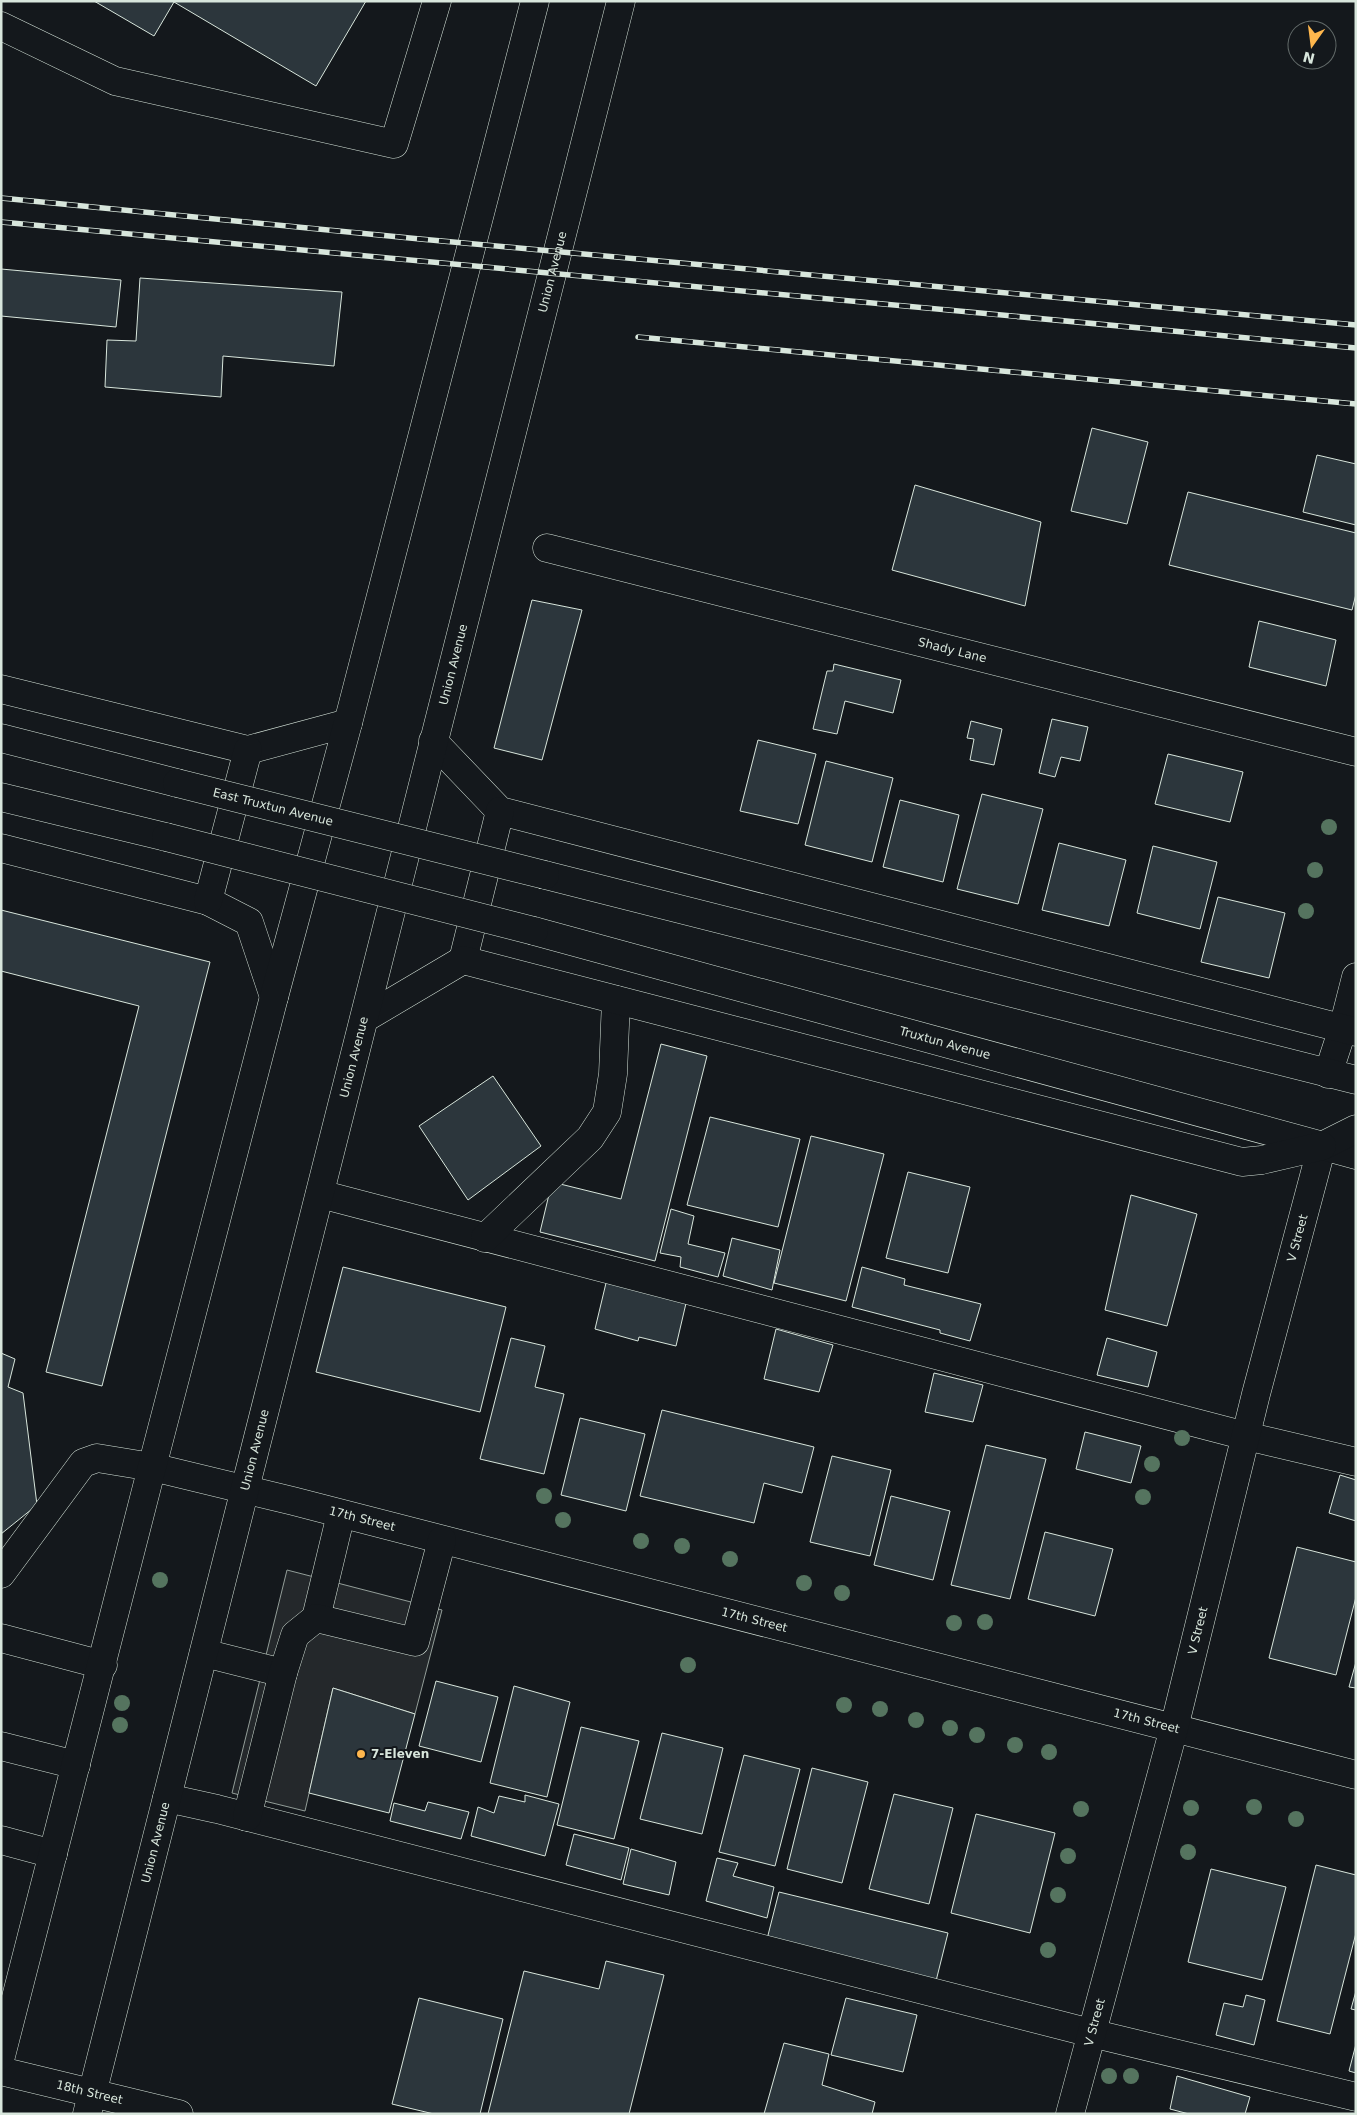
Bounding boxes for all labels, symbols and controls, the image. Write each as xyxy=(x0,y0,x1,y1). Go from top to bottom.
north arrow xyxy=(1287,20,1337,70)
text: N xyxy=(1301,48,1316,67)
street label: Union Avenue xyxy=(536,230,570,314)
street label: Union Avenue xyxy=(436,623,470,707)
street label: Shady Lane xyxy=(917,635,988,666)
street label: East Truxtun Avenue xyxy=(211,785,335,829)
street label: Union Avenue xyxy=(337,1015,371,1099)
street label: Truxtun Avenue xyxy=(897,1024,992,1062)
street label: V Street xyxy=(1284,1213,1311,1263)
street label: Union Avenue xyxy=(238,1408,272,1492)
street label: 17th Street xyxy=(327,1504,397,1534)
street label: 17th Street xyxy=(720,1605,789,1635)
street label: V Street xyxy=(1185,1605,1211,1656)
street label: 17th Street xyxy=(1112,1706,1181,1736)
place label: 7-Eleven xyxy=(371,1747,429,1761)
marker: 7-Eleven xyxy=(355,1748,367,1760)
street label: Union Avenue xyxy=(139,1801,173,1885)
street label: V Street xyxy=(1082,1997,1108,2048)
street label: 18th Street xyxy=(55,2078,124,2107)

